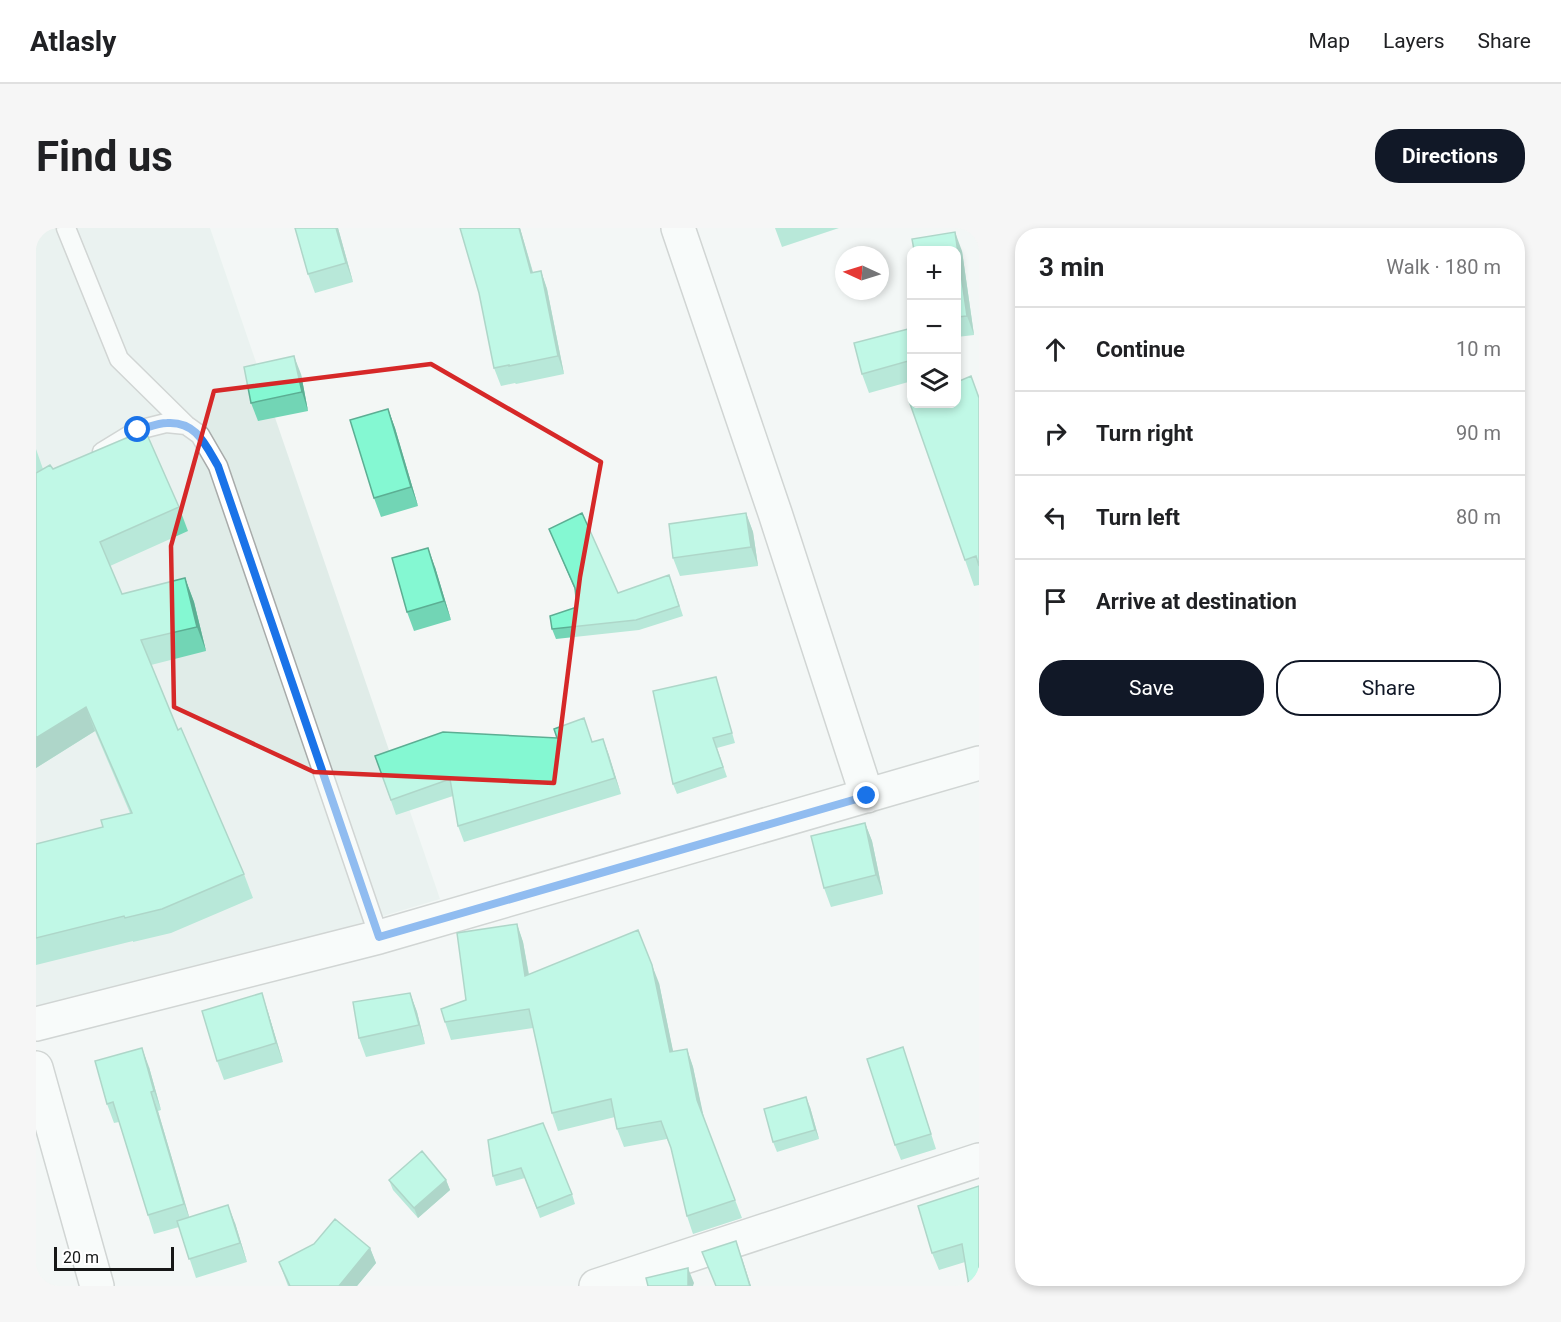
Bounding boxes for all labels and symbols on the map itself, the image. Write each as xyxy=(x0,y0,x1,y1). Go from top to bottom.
north arrow xyxy=(835,246,889,300)
route start xyxy=(124,416,150,442)
route end xyxy=(853,782,879,808)
scale bar xyxy=(54,1244,174,1272)

